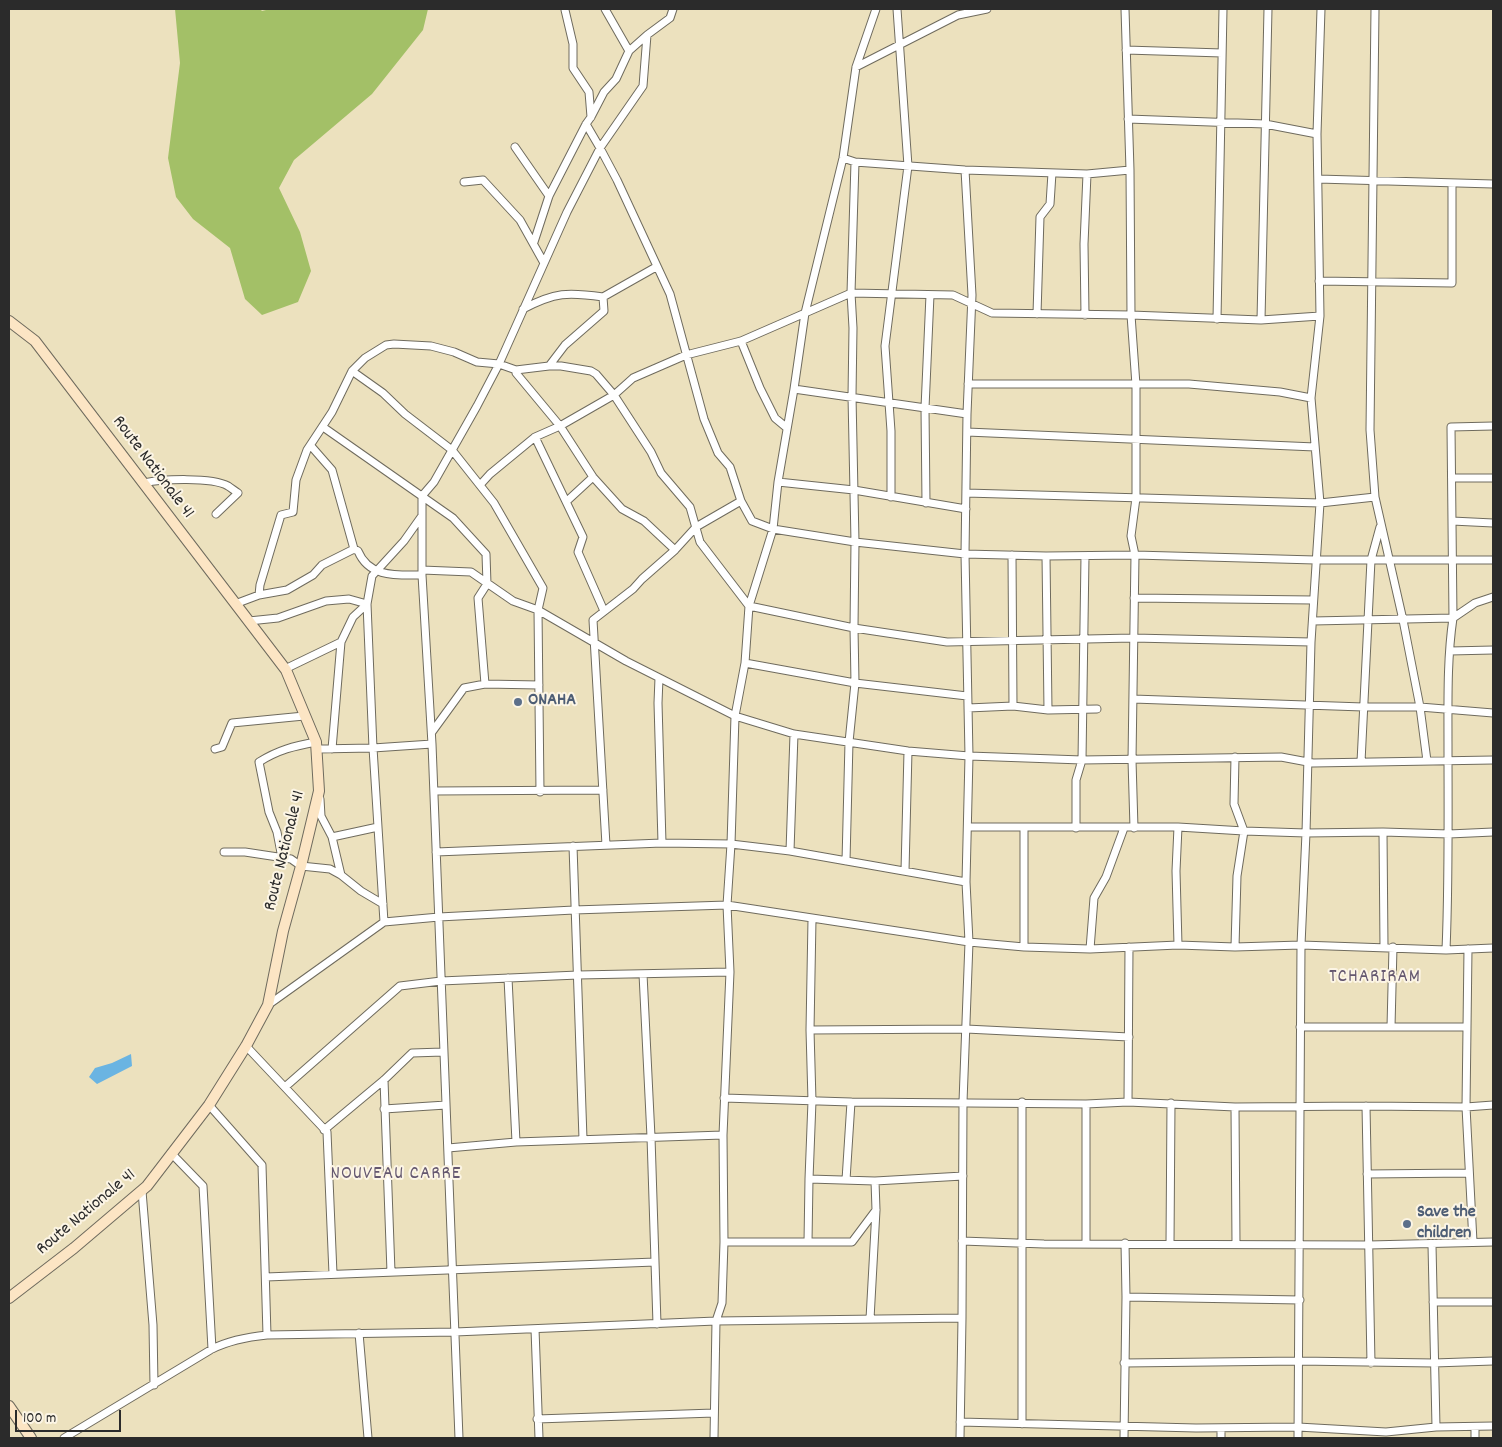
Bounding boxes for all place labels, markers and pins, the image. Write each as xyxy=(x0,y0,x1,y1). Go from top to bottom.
place label: ONAHA xyxy=(528,691,576,713)
marker: ONAHA xyxy=(512,696,524,708)
place label: Save the children xyxy=(1417,1203,1476,1246)
marker: Save the children xyxy=(1401,1218,1413,1230)

